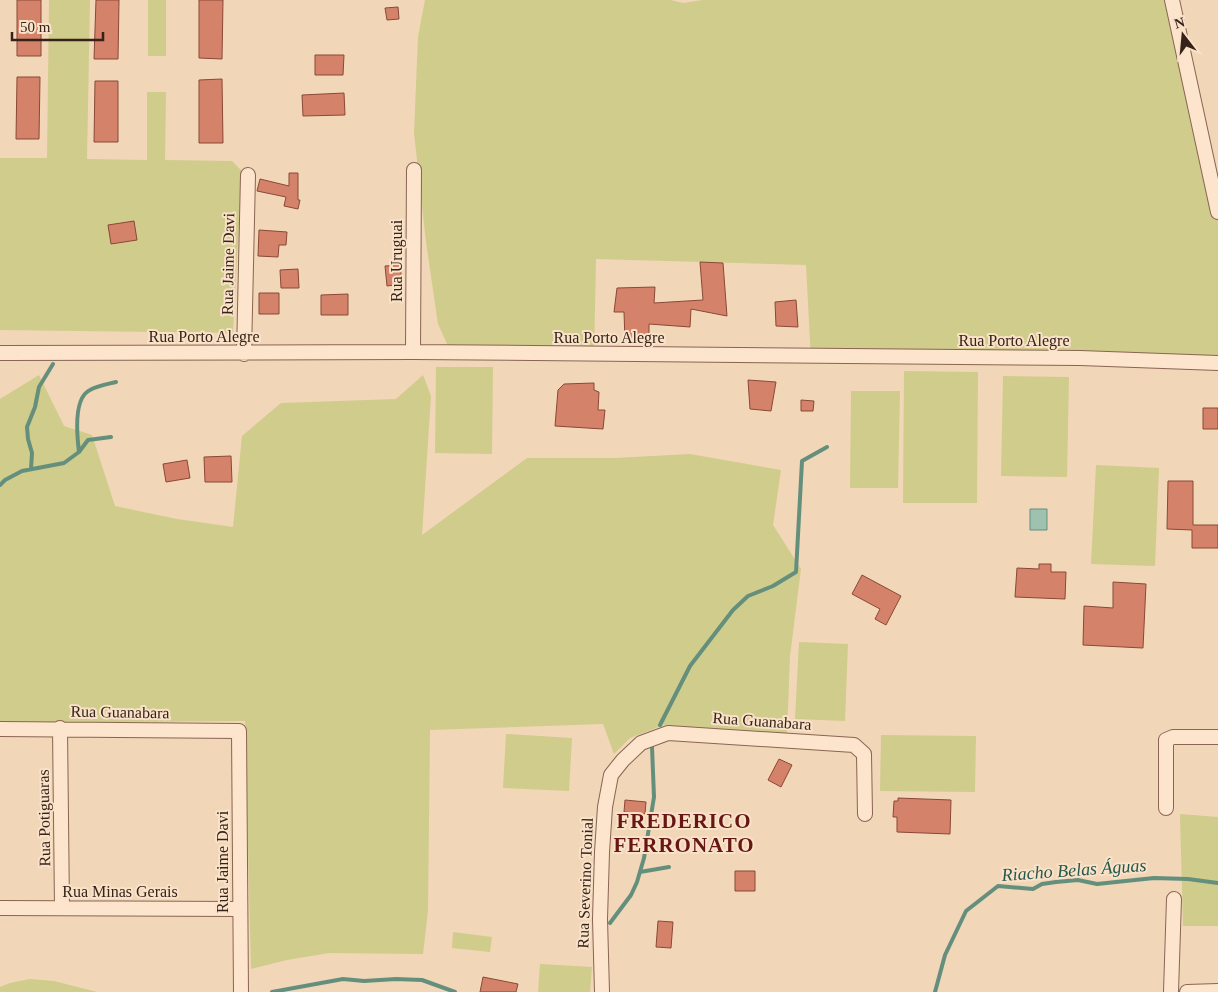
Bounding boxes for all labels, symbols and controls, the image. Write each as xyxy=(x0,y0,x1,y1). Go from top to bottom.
scale bar xyxy=(12,10,104,42)
north arrow xyxy=(1158,10,1208,60)
text: N xyxy=(1173,14,1186,32)
text: 50 m xyxy=(20,19,51,35)
street label: Rua Jaime Davi xyxy=(219,212,237,315)
street label: Rua Uruguai xyxy=(388,219,406,302)
street label: Rua Porto Alegre xyxy=(148,328,260,346)
street label: Rua Porto Alegre xyxy=(553,329,665,347)
street label: Rua Porto Alegre xyxy=(958,332,1070,350)
street label: Rua Guanabara xyxy=(70,703,170,721)
street label: Rua Guanabara xyxy=(712,709,812,733)
street label: Rua Potiguaras xyxy=(35,769,54,867)
district label: FREDERICO FERRONATO xyxy=(613,809,755,857)
street label: Rua Jaime Davi xyxy=(214,810,231,913)
street label: Rua Severino Tonial xyxy=(574,817,596,949)
water label: Riacho Belas Águas xyxy=(1000,854,1147,885)
street label: Rua Minas Gerais xyxy=(62,883,178,900)

